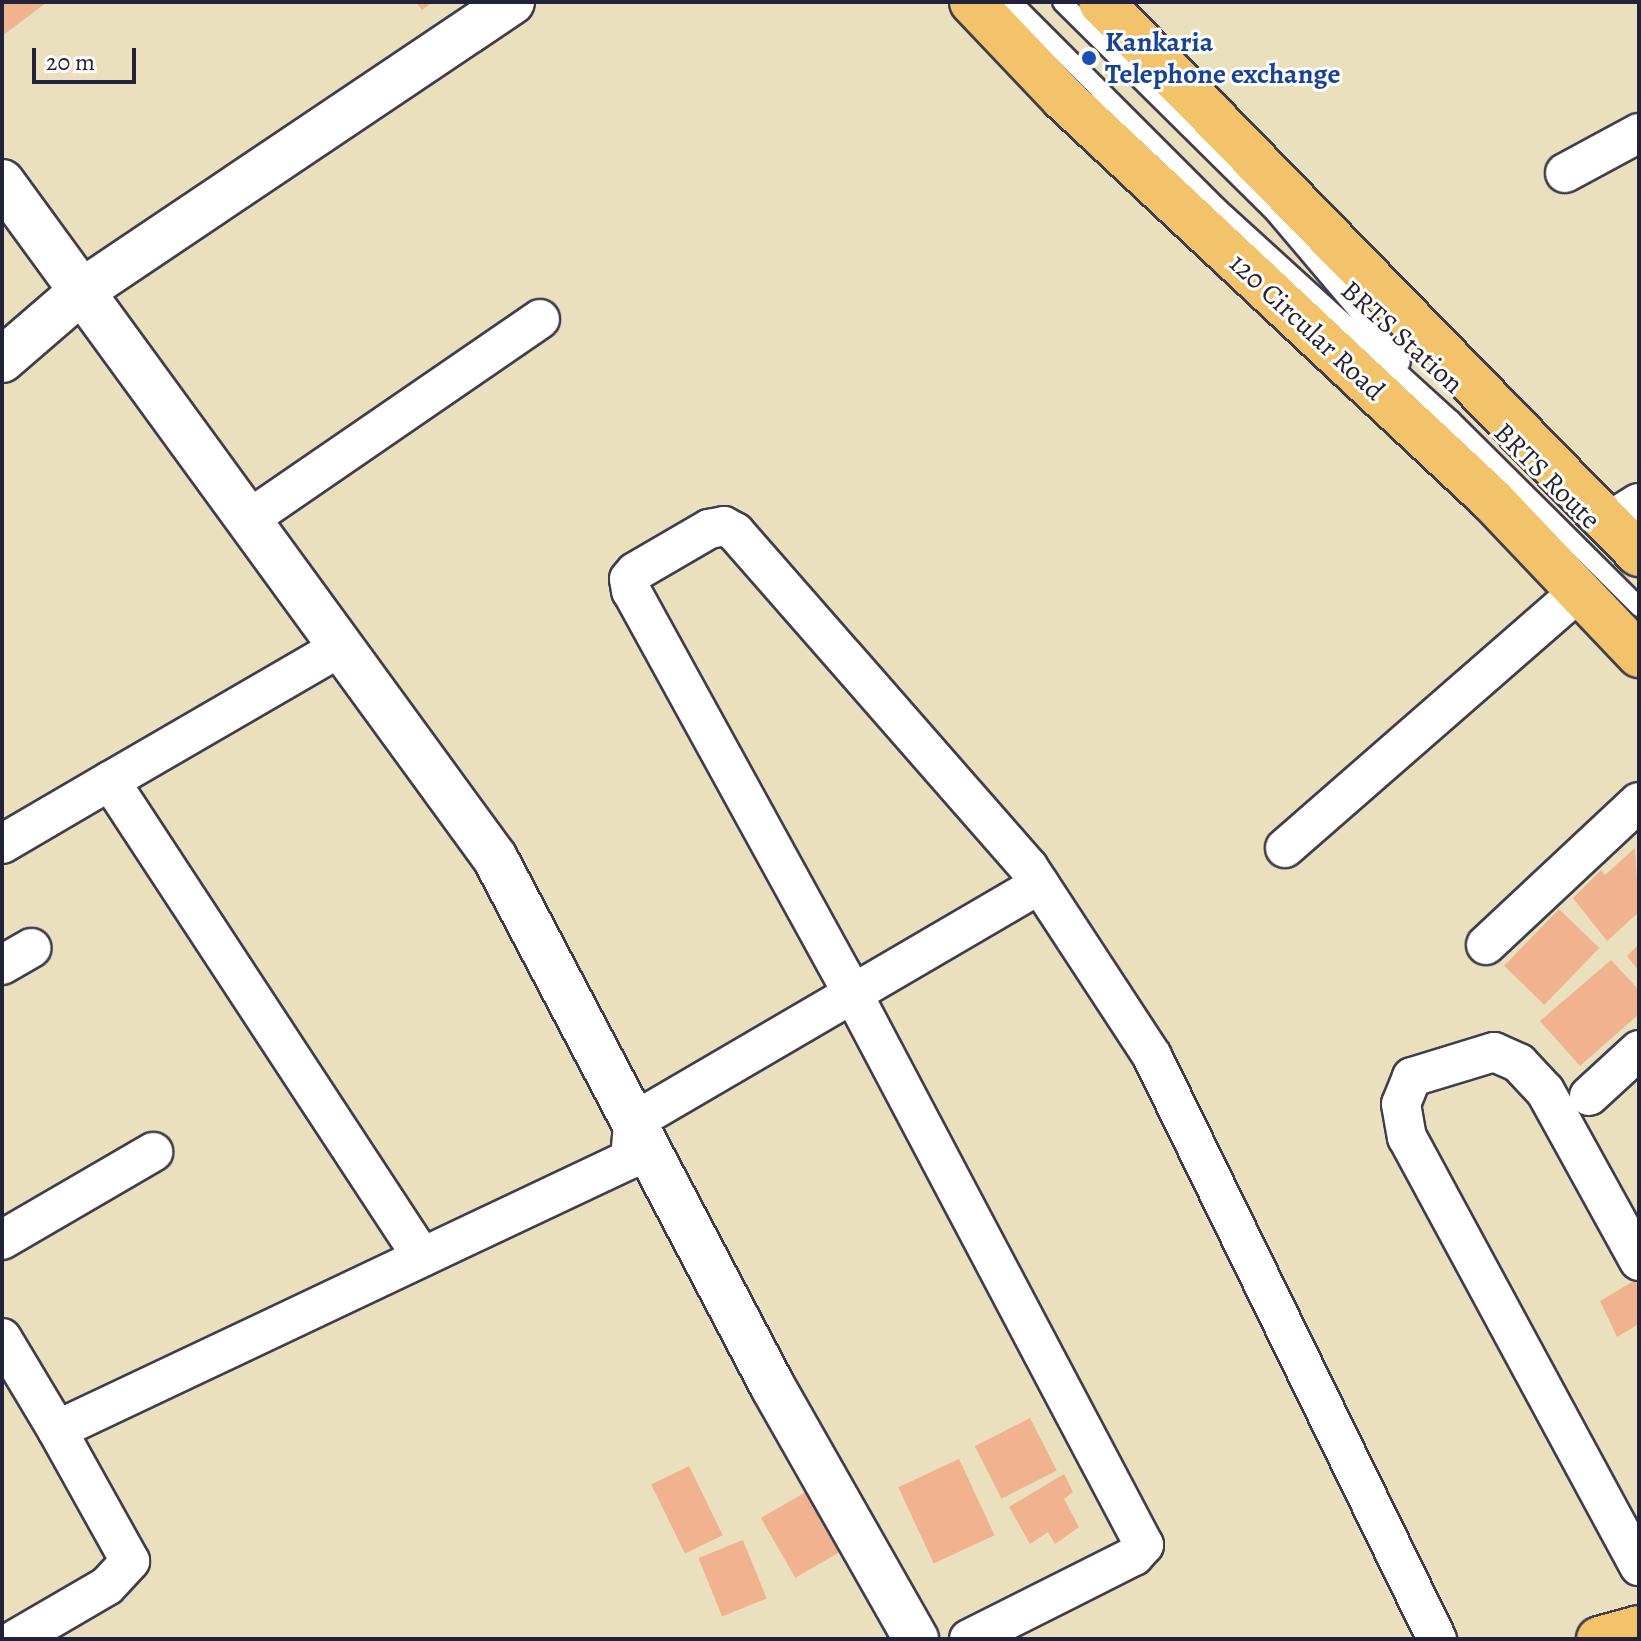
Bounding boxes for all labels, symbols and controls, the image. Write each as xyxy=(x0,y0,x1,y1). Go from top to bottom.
place label: Kankaria Telephone exchange xyxy=(1105,25,1340,91)
scale bar xyxy=(36,32,140,82)
text: 20 m xyxy=(46,46,95,78)
marker: Kankaria Telephone exchange xyxy=(1080,49,1098,67)
street label: 120 Circular Road xyxy=(1222,246,1392,408)
street label: BRTS Station xyxy=(1334,273,1470,401)
street label: BRTS Route xyxy=(1487,416,1607,536)

